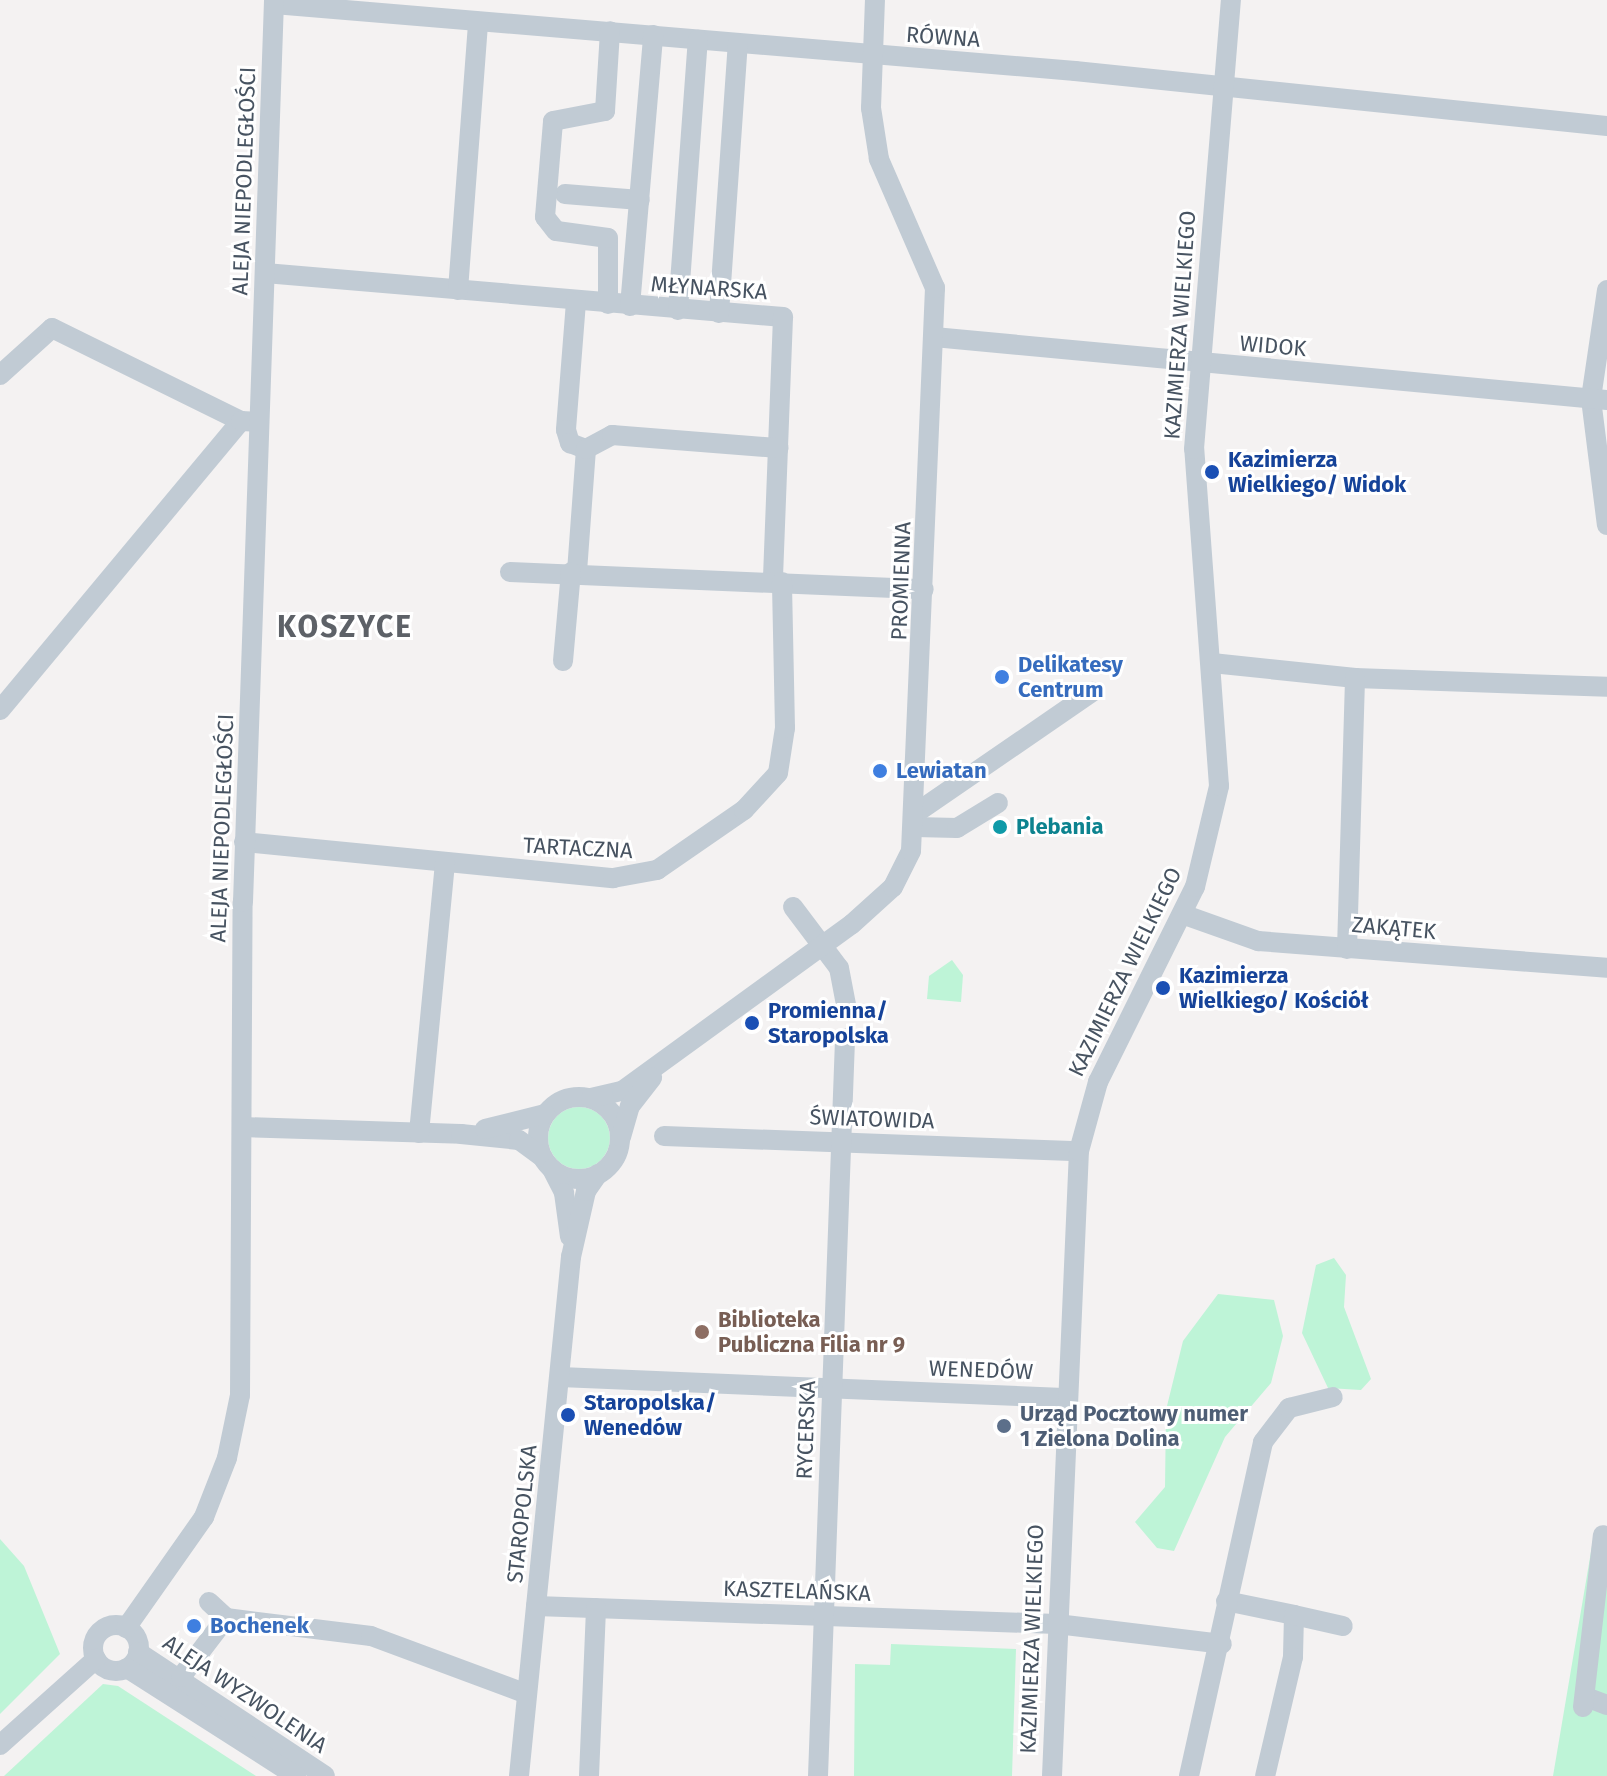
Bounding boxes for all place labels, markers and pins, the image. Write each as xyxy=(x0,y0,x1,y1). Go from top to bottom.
place label: Kazimierza Wielkiego/ Widok xyxy=(1228,446,1406,498)
marker: Kazimierza Wielkiego/ Widok xyxy=(1203,463,1221,481)
place label: Delikatesy Centrum xyxy=(1018,651,1123,702)
marker: Delikatesy Centrum xyxy=(993,668,1011,686)
place label: Lewiatan xyxy=(896,758,987,784)
marker: Lewiatan xyxy=(871,762,889,780)
place label: Plebania xyxy=(1016,814,1103,840)
marker: Plebania xyxy=(991,818,1009,836)
place label: Kazimierza Wielkiego/ Kościół xyxy=(1179,962,1369,1014)
marker: Kazimierza Wielkiego/ Kościół xyxy=(1154,979,1172,997)
place label: Promienna/ Staropolska xyxy=(768,997,889,1048)
marker: Promienna/ Staropolska xyxy=(743,1014,761,1032)
place label: Biblioteka Publiczna Filia nr 9 xyxy=(718,1306,905,1358)
marker: Biblioteka Publiczna Filia nr 9 xyxy=(693,1323,711,1341)
place label: Staropolska/ Wenedów xyxy=(584,1389,716,1440)
place label: Urząd Pocztowy numer 1 Zielona Dolina xyxy=(1020,1400,1248,1452)
marker: Staropolska/ Wenedów xyxy=(559,1406,577,1424)
marker: Urząd Pocztowy numer 1 Zielona Dolina xyxy=(995,1417,1013,1435)
place label: Bochenek xyxy=(210,1613,309,1639)
marker: Bochenek xyxy=(185,1617,203,1635)

